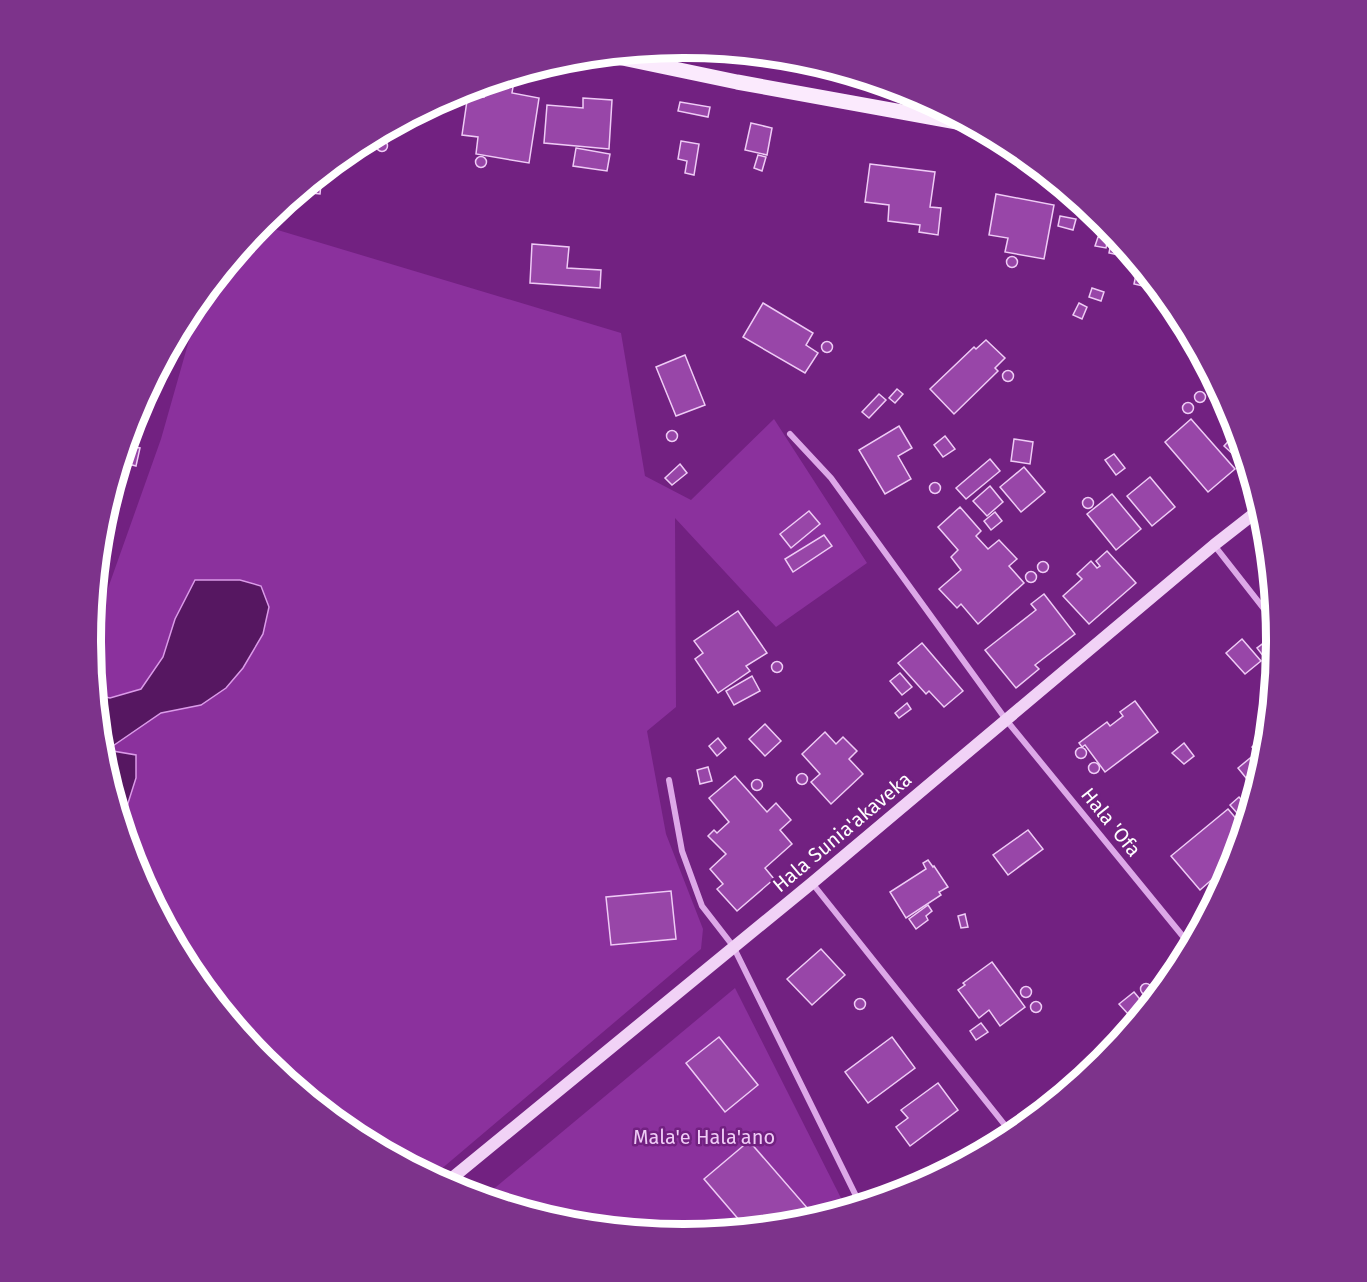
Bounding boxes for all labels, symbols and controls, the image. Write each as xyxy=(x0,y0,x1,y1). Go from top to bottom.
street label: Hala Sunia'akaveka xyxy=(768,767,916,897)
street label: Hala 'Ofa xyxy=(1076,783,1146,861)
park label: Mala'e Hala'ano xyxy=(633,1125,775,1149)

